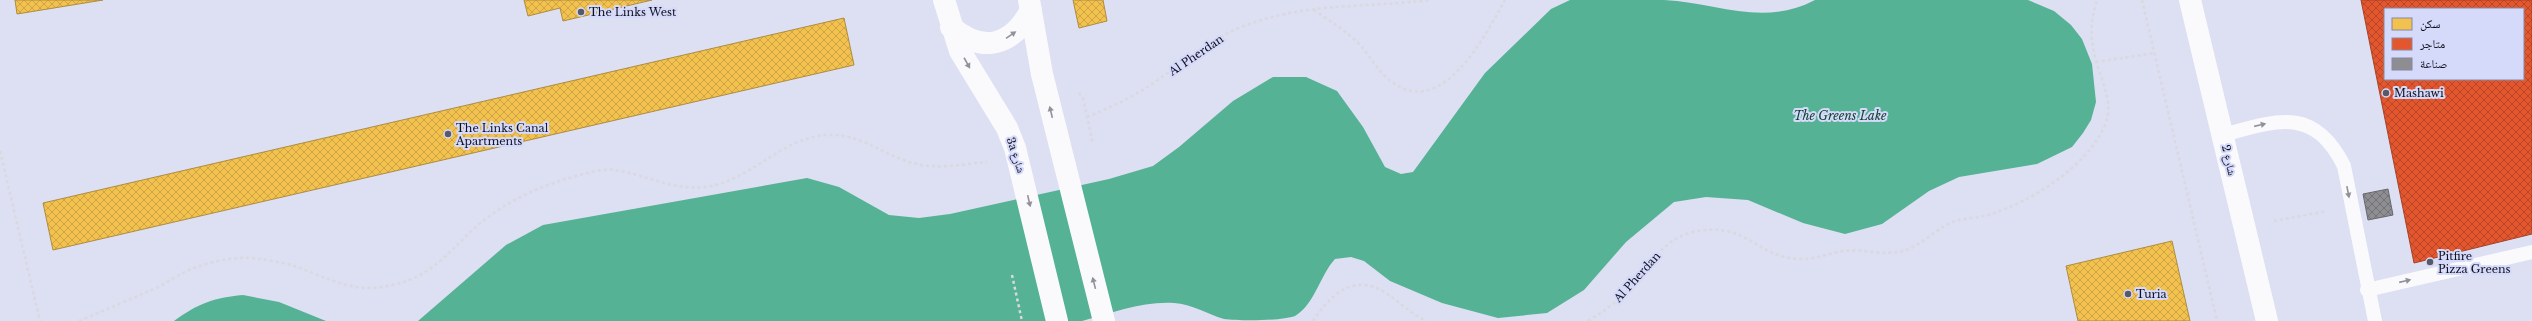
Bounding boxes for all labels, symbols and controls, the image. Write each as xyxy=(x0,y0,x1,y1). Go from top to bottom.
place label: The Links West xyxy=(589,5,677,19)
marker: The Links West xyxy=(576,7,586,17)
legend xyxy=(2384,8,2524,80)
text: سكن xyxy=(2420,16,2441,31)
one-way arrow xyxy=(1006,31,1017,39)
street label: Al Pherdan xyxy=(1165,31,1226,79)
text: متاجر xyxy=(2419,36,2445,51)
text: صناعة xyxy=(2420,56,2447,71)
one-way arrow xyxy=(963,57,970,69)
place label: Mashawi xyxy=(2394,86,2444,100)
marker: Mashawi xyxy=(2381,88,2391,98)
one-way arrow xyxy=(1048,106,1054,118)
water label: The Greens Lake xyxy=(1793,108,1887,123)
place label: The Links Canal Apartments xyxy=(455,121,549,148)
one-way arrow xyxy=(2254,122,2266,128)
marker: The Links Canal Apartments xyxy=(443,129,453,139)
street label: 3a شارع xyxy=(1004,135,1028,175)
street label: شارع 2 xyxy=(2219,143,2239,177)
one-way arrow xyxy=(2346,186,2352,198)
one-way arrow xyxy=(1026,195,1032,207)
street label: Al Pherdan xyxy=(1610,249,1664,306)
place label: Pitfire Pizza Greens xyxy=(2438,249,2511,276)
marker: Pitfire Pizza Greens xyxy=(2425,257,2435,267)
one-way arrow xyxy=(1091,277,1097,289)
one-way arrow xyxy=(2399,278,2412,284)
place label: Turia xyxy=(2136,287,2168,301)
marker: Turia xyxy=(2123,289,2133,299)

